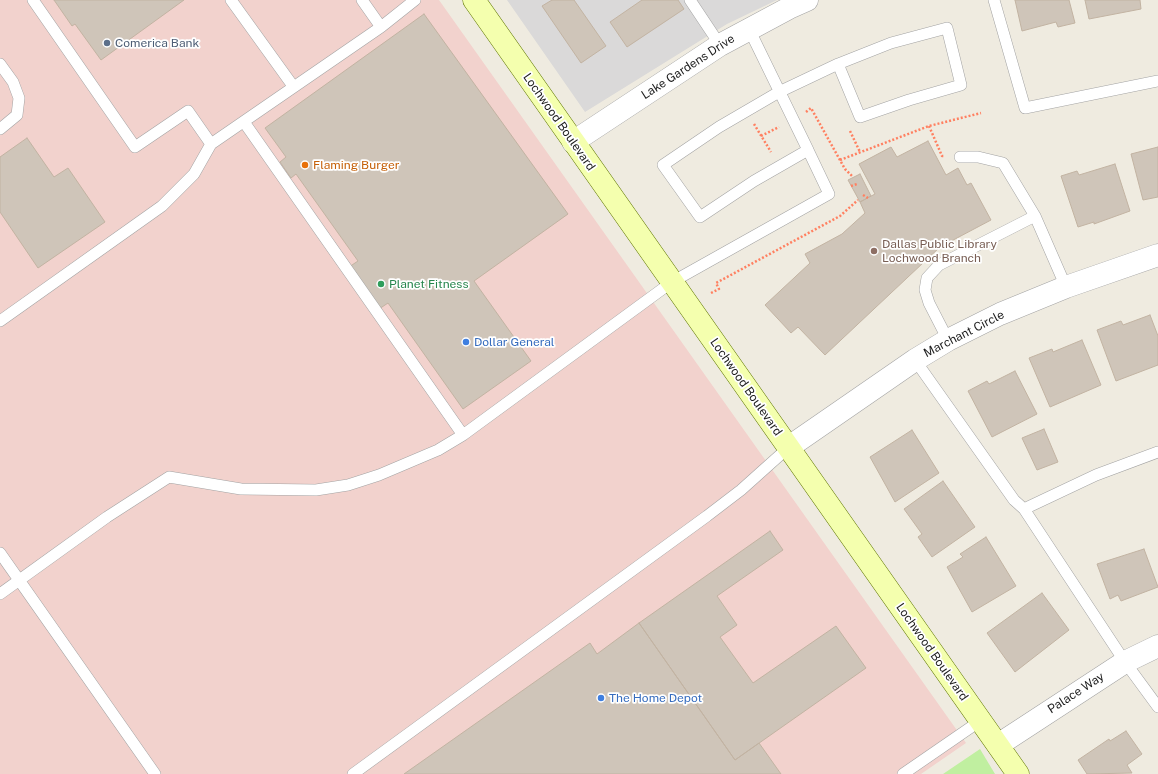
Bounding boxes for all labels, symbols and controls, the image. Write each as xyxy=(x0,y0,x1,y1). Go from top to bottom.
street label: Lake Gardens Drive xyxy=(639,32,737,102)
place label: Comerica Bank xyxy=(115,36,199,50)
marker: Comerica Bank xyxy=(102,38,112,48)
street label: Lochwood Boulevard xyxy=(520,70,598,174)
place label: Flaming Burger xyxy=(313,158,399,172)
marker: Flaming Burger xyxy=(300,160,310,170)
place label: Dallas Public Library Lochwood Branch xyxy=(882,237,997,265)
marker: Dallas Public Library Lochwood Branch xyxy=(869,246,879,256)
place label: Planet Fitness xyxy=(389,277,468,291)
marker: Planet Fitness xyxy=(376,279,386,289)
street label: Marchant Circle xyxy=(921,307,1007,361)
place label: Dollar General xyxy=(474,335,554,349)
street label: Lochwood Boulevard xyxy=(707,335,785,439)
marker: Dollar General xyxy=(461,337,471,347)
street label: Lochwood Boulevard xyxy=(893,600,971,704)
street label: Palace Way xyxy=(1045,669,1107,717)
place label: The Home Depot xyxy=(609,691,702,705)
marker: The Home Depot xyxy=(596,693,606,703)

